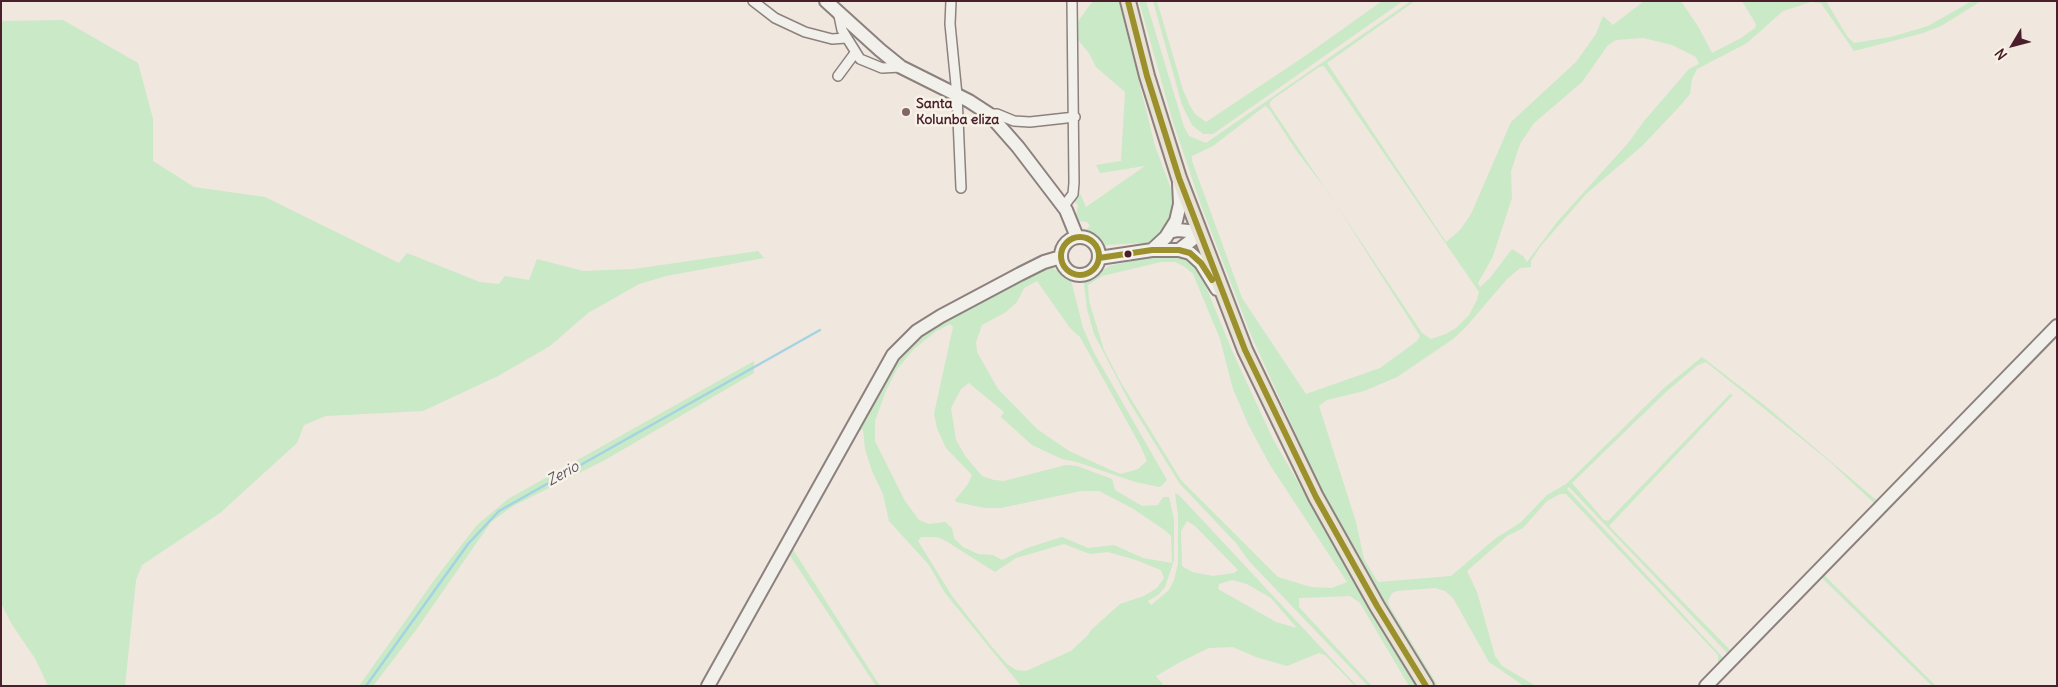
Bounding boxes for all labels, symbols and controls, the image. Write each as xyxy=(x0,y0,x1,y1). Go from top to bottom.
north arrow xyxy=(1988,20,2038,70)
text: N xyxy=(1991,45,2011,63)
place label: Santa Kolunba eliza xyxy=(916,96,999,128)
marker: Santa Kolunba eliza xyxy=(900,106,912,118)
unlabelled marker xyxy=(1123,249,1133,259)
water label: Zerio xyxy=(544,458,582,490)

